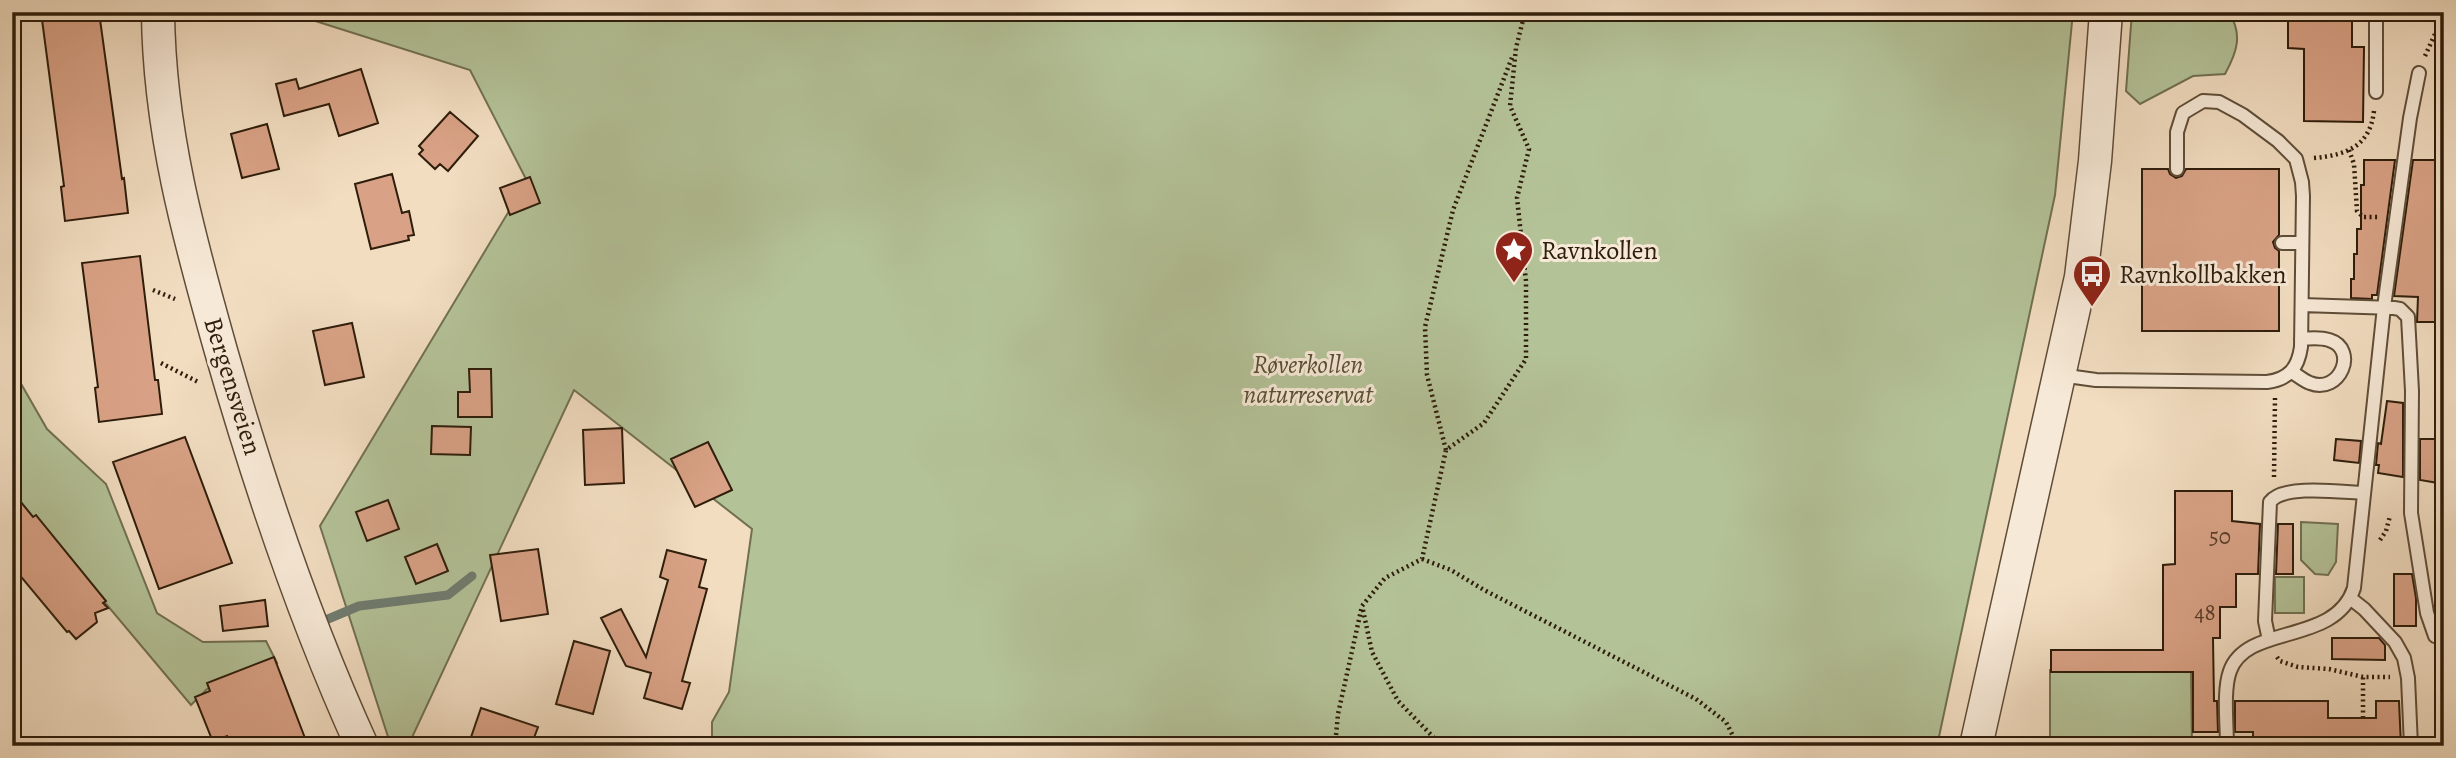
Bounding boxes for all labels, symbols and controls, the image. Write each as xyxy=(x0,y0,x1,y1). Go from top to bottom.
place icon: Ravnkollen xyxy=(1493,229,1535,284)
place label: Ravnkollen xyxy=(1541,233,1658,268)
bus stop icon: Ravnkollbakken xyxy=(2071,253,2113,308)
place label: Ravnkollbakken xyxy=(2119,257,2286,292)
street label: Bergensveien xyxy=(195,313,271,459)
park label: Røverkollen naturreservat xyxy=(1243,347,1374,412)
house number: 50 xyxy=(2209,521,2231,552)
house number: 48 xyxy=(2194,597,2216,628)

